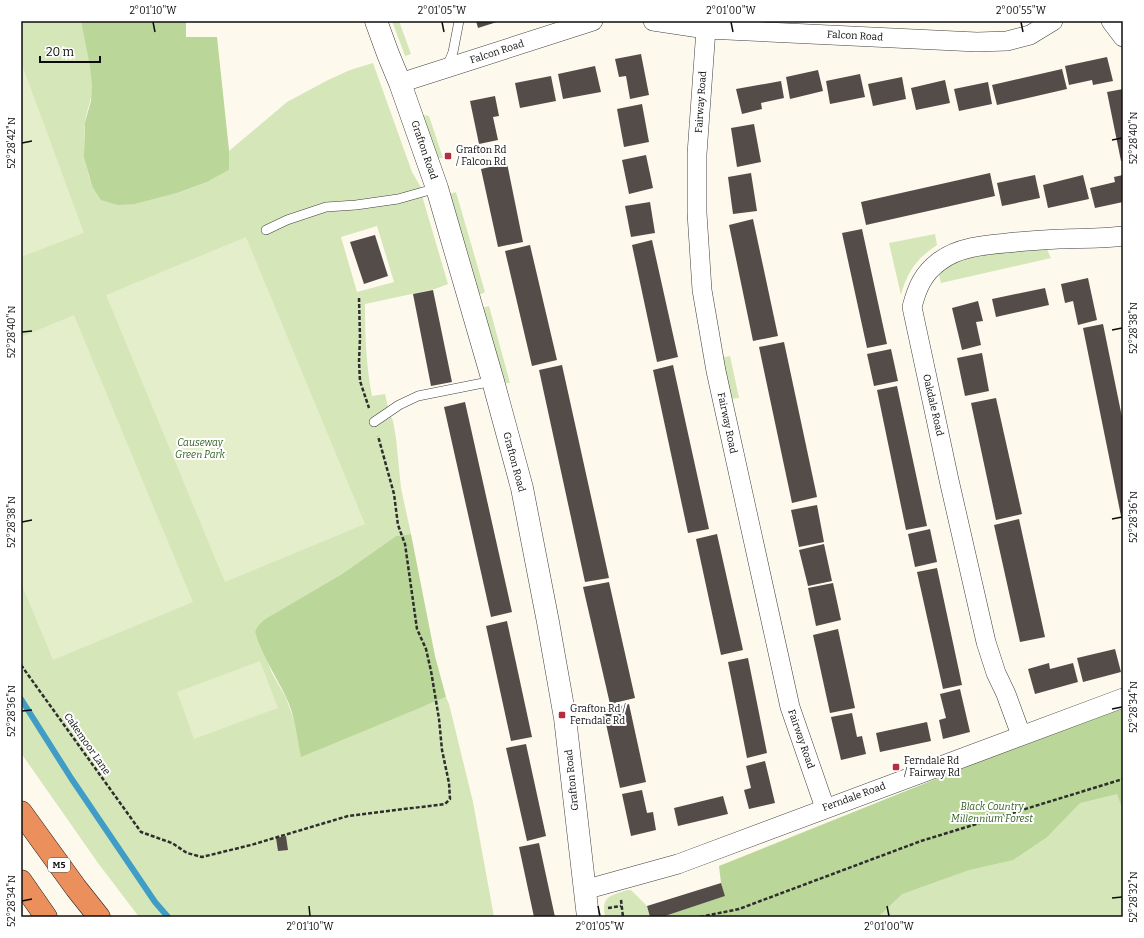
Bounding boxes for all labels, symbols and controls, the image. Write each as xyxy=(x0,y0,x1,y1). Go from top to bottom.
text: 2°01'10"W xyxy=(129,5,177,17)
text: 2°01'05"W xyxy=(418,5,467,17)
text: 2°01'00"W xyxy=(706,5,757,17)
text: 2°00'55"W xyxy=(996,5,1047,17)
street label: Falcon Road xyxy=(827,29,883,43)
scale bar xyxy=(40,38,100,64)
street label: Falcon Road xyxy=(468,38,526,66)
text: 20 m xyxy=(46,45,75,59)
street label: Fairway Road xyxy=(693,71,709,133)
text: 52°28'40"N xyxy=(1128,112,1140,164)
text: 52°28'42"N xyxy=(6,117,18,169)
street label: Grafton Road xyxy=(408,119,440,181)
place label: Grafton Rd / Falcon Rd xyxy=(456,144,506,168)
marker: Grafton Rd / Falcon Rd xyxy=(443,151,453,161)
text: 52°28'38"N xyxy=(1128,302,1140,354)
text: 52°28'40"N xyxy=(6,306,18,358)
street label: Oakdale Road xyxy=(920,373,946,437)
street label: Fairway Road xyxy=(715,391,739,455)
street label: Grafton Road xyxy=(500,431,528,493)
park label: Causeway Green Park xyxy=(175,437,226,461)
text: 52°28'36"N xyxy=(1128,491,1140,543)
text: 52°28'38"N xyxy=(6,496,18,548)
text: 52°28'34"N xyxy=(1128,681,1140,733)
text: 52°28'36"N xyxy=(6,685,18,737)
place label: Grafton Rd / Ferndale Rd xyxy=(570,703,626,727)
street label: Fairway Road xyxy=(785,708,817,770)
marker: Grafton Rd / Ferndale Rd xyxy=(557,710,567,720)
street label: Cakemoor Lane xyxy=(61,711,113,777)
street label: Grafton Road xyxy=(563,749,581,811)
place label: Ferndale Rd / Fairway Rd xyxy=(904,755,960,779)
marker: Ferndale Rd / Fairway Rd xyxy=(891,762,901,772)
street label: Ferndale Road xyxy=(821,780,887,814)
park label: Black Country Millennium Forest xyxy=(951,801,1033,825)
road number: M5 xyxy=(48,858,70,872)
text: 52°28'32"N xyxy=(1128,871,1140,923)
text: 52°28'34"N xyxy=(6,875,18,927)
text: 2°01'10"W xyxy=(286,921,334,933)
text: 2°01'05"W xyxy=(576,921,625,933)
text: 2°01'00"W xyxy=(864,921,915,933)

